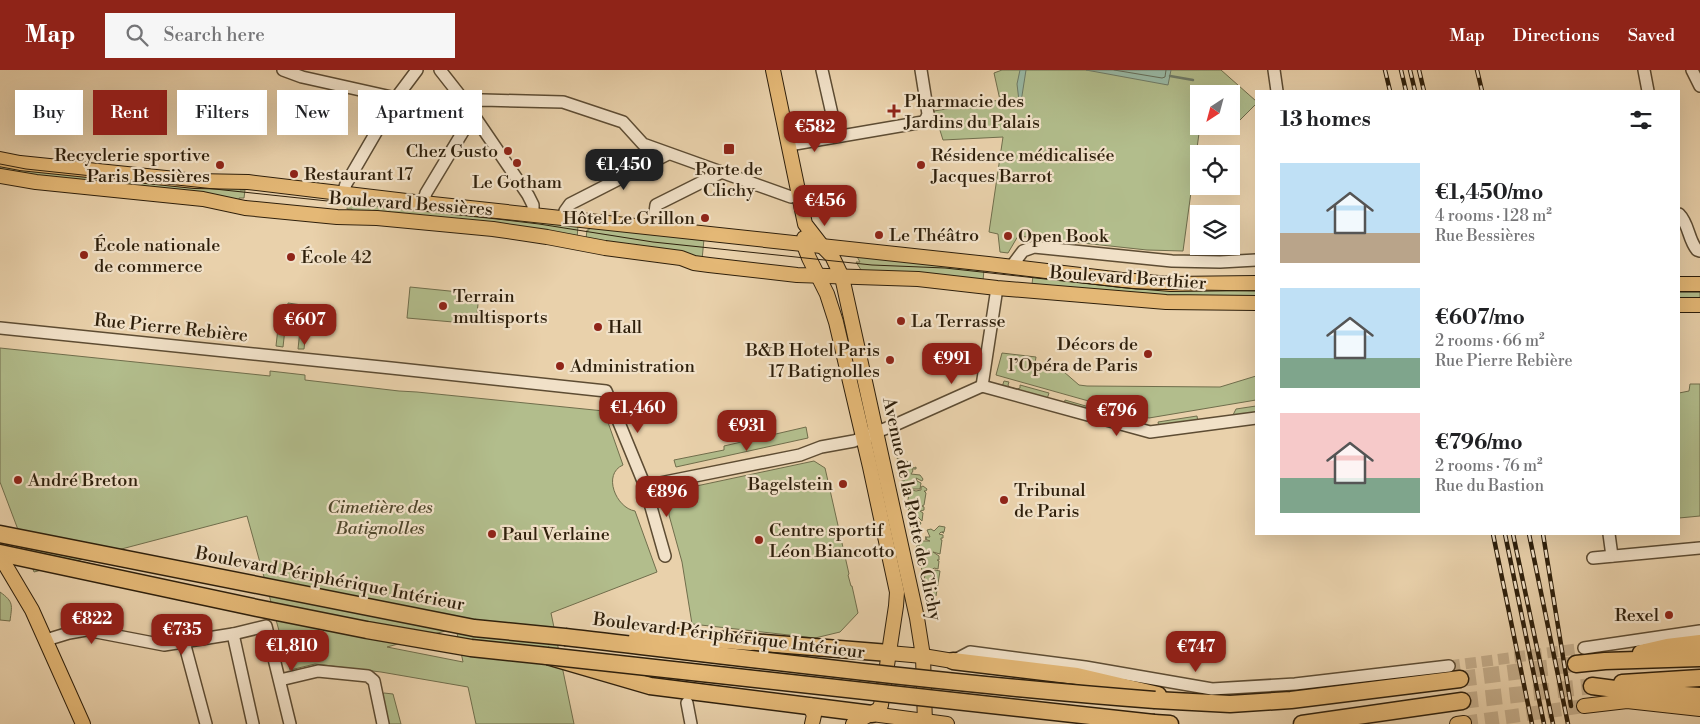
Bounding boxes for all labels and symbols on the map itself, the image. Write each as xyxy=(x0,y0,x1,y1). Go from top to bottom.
north arrow xyxy=(1190,85,1240,135)
place label: Pharmacie des Jardins du Palais xyxy=(903,90,1040,134)
marker: Pharmacie des Jardins du Palais xyxy=(888,105,900,117)
pin: €582 xyxy=(785,111,845,153)
place label: Chez Gusto xyxy=(406,140,498,163)
marker: Porte de Clichy xyxy=(722,142,736,156)
place label: Recyclerie sportive Paris Bessières xyxy=(54,144,210,188)
place label: Résidence médicalisée Jacques Barrot xyxy=(930,144,1115,188)
marker: Chez Gusto xyxy=(502,145,514,157)
pin: €1,450 xyxy=(583,148,665,191)
marker: Le Gotham xyxy=(511,157,523,169)
place label: Porte de Clichy xyxy=(695,158,763,202)
marker: Recyclerie sportive Paris Bessières xyxy=(214,159,226,171)
marker: Résidence médicalisée Jacques Barrot xyxy=(915,159,927,171)
place label: Restaurant 17 xyxy=(304,163,413,186)
marker: Restaurant 17 xyxy=(288,168,300,180)
place label: Le Gotham xyxy=(472,171,562,194)
pin: €456 xyxy=(795,184,855,227)
street label: Boulevard Bessières xyxy=(327,187,494,221)
place label: Hôtel Le Grillon xyxy=(563,207,695,230)
marker: Hôtel Le Grillon xyxy=(699,212,711,224)
place label: Le Théâtro xyxy=(889,224,979,247)
place label: Open Book xyxy=(1018,225,1110,248)
marker: Le Théâtro xyxy=(873,229,885,241)
marker: Open Book xyxy=(1002,230,1014,242)
place label: École nationale de commerce xyxy=(94,234,220,278)
place label: École 42 xyxy=(301,246,372,269)
marker: École nationale de commerce xyxy=(78,249,90,261)
marker: École 42 xyxy=(285,251,297,263)
street label: Boulevard Berthier xyxy=(1048,261,1207,295)
place label: Terrain multisports xyxy=(453,285,548,329)
marker: Terrain multisports xyxy=(437,300,449,312)
pin: €607 xyxy=(275,304,335,346)
street label: Rue Pierre Rebière xyxy=(93,308,249,348)
place label: La Terrasse xyxy=(911,310,1006,333)
marker: La Terrasse xyxy=(895,315,907,327)
place label: Hall xyxy=(608,316,643,339)
marker: Hall xyxy=(592,321,604,333)
place label: Décors de l’Opéra de Paris xyxy=(1009,333,1138,377)
place label: B&B Hotel Paris 17 Batignolles xyxy=(744,339,880,383)
pin: €991 xyxy=(922,342,982,385)
marker: Décors de l’Opéra de Paris xyxy=(1142,348,1154,360)
marker: B&B Hotel Paris 17 Batignolles xyxy=(884,354,896,366)
place label: Administration xyxy=(569,355,695,378)
marker: Administration xyxy=(554,360,566,372)
pin: €1,460 xyxy=(597,392,679,434)
street label: Avenue de la Porte de Clichy xyxy=(877,394,947,623)
pin: €796 xyxy=(1087,394,1147,437)
pin: €931 xyxy=(717,410,777,452)
place label: André Breton xyxy=(27,469,138,492)
place label: Bagelstein xyxy=(747,473,833,496)
marker: André Breton xyxy=(12,474,24,486)
pin: €896 xyxy=(637,476,697,518)
marker: Bagelstein xyxy=(837,478,849,490)
place label: Tribunal de Paris xyxy=(1014,479,1086,523)
marker: Tribunal de Paris xyxy=(998,494,1010,506)
park label: Cimetière des Batignolles xyxy=(327,496,433,540)
place label: Centre sportif Léon Biancotto xyxy=(769,519,895,563)
place label: Paul Verlaine xyxy=(502,523,610,546)
marker: Paul Verlaine xyxy=(486,528,498,540)
marker: Centre sportif Léon Biancotto xyxy=(753,534,765,546)
street label: Boulevard Périphérique Intérieur xyxy=(192,541,467,616)
pin: €822 xyxy=(62,602,122,645)
place label: Rexel xyxy=(1615,604,1660,627)
street label: Boulevard Périphérique Intérieur xyxy=(591,608,867,664)
marker: Rexel xyxy=(1663,609,1675,621)
pin: €735 xyxy=(152,614,212,656)
pin: €1,810 xyxy=(251,630,333,672)
pin: €747 xyxy=(1166,630,1226,673)

